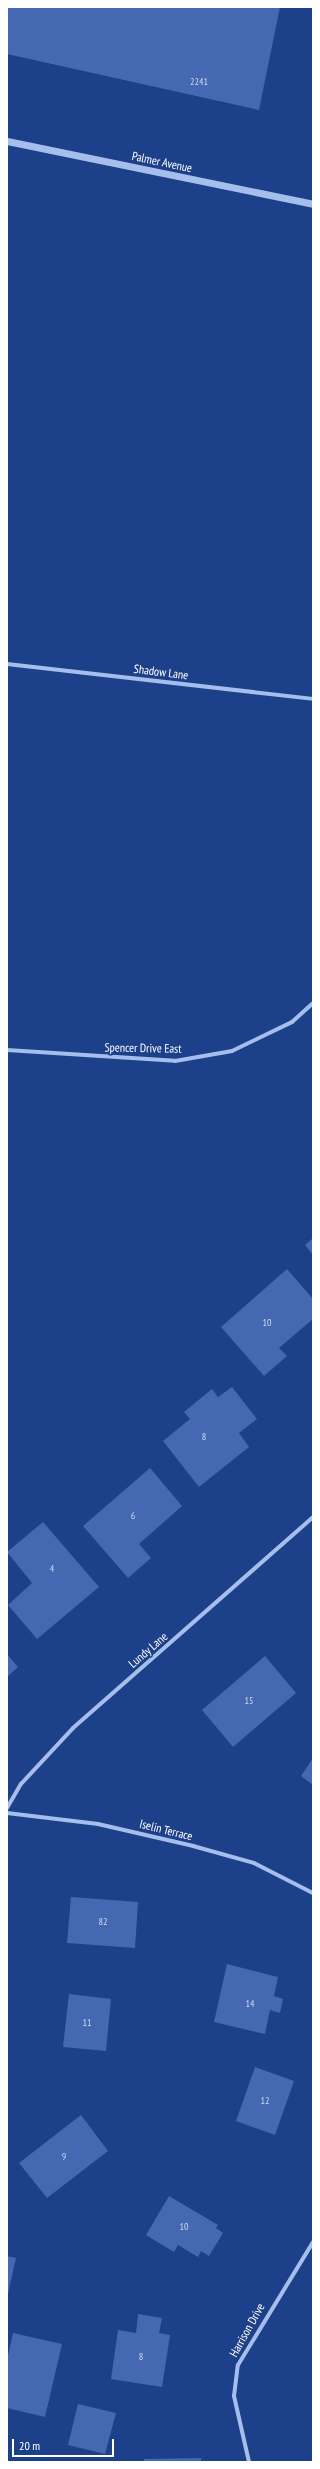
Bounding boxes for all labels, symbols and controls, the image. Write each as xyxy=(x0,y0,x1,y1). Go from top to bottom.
house number: 2241 xyxy=(190,76,208,88)
street label: Palmer Avenue xyxy=(130,149,194,175)
street label: Shadow Lane xyxy=(133,662,189,682)
street label: Spencer Drive East xyxy=(104,1040,182,1056)
house number: 10 xyxy=(263,1317,271,1329)
house number: 8 xyxy=(202,1431,206,1443)
house number: 6 xyxy=(131,1510,135,1522)
house number: 4 xyxy=(50,1563,54,1575)
street label: Lundy Lane xyxy=(125,1629,171,1671)
house number: 15 xyxy=(245,1695,253,1707)
street label: Iselin Terrace xyxy=(138,1816,194,1844)
house number: 82 xyxy=(99,1916,107,1928)
house number: 14 xyxy=(246,1998,254,2010)
house number: 11 xyxy=(83,2017,91,2029)
house number: 12 xyxy=(261,2095,269,2107)
house number: 9 xyxy=(62,2151,66,2163)
house number: 10 xyxy=(180,2221,188,2233)
street label: Harrison Drive xyxy=(226,2301,268,2359)
house number: 8 xyxy=(139,2351,143,2363)
scale bar xyxy=(14,2431,116,2457)
text: 20 m xyxy=(19,2438,40,2453)

